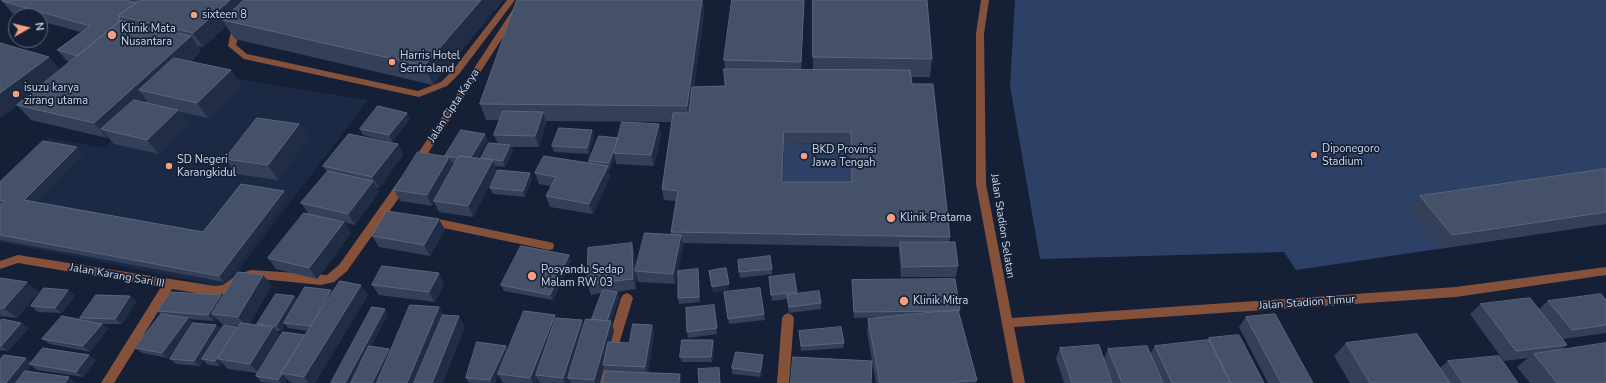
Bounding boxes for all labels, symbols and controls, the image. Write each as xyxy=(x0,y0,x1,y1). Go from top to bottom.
north arrow xyxy=(8,8,48,48)
place label: sixteen 8 xyxy=(202,8,247,22)
marker: sixteen 8 xyxy=(189,10,199,20)
text: N xyxy=(31,21,47,32)
place label: Klinik Mata Nusantara xyxy=(121,22,176,48)
marker: Klinik Mata Nusantara xyxy=(106,29,118,41)
place label: Harris Hotel Sentraland xyxy=(400,49,460,75)
marker: Harris Hotel Sentraland xyxy=(387,57,397,67)
street label: Jalan Cipta Karya xyxy=(425,67,483,145)
place label: isuzu karya zirang utama xyxy=(24,81,88,107)
marker: isuzu karya zirang utama xyxy=(11,89,21,99)
place label: Diponegoro Stadium xyxy=(1322,142,1380,168)
place label: BKD Provinsi Jawa Tengah xyxy=(812,143,876,169)
marker: Diponegoro Stadium xyxy=(1309,150,1319,160)
marker: BKD Provinsi Jawa Tengah xyxy=(799,151,809,161)
place label: SD Negeri Karangkidul xyxy=(177,153,236,179)
marker: SD Negeri Karangkidul xyxy=(164,161,174,171)
street label: Jalan Stadion Selatan xyxy=(987,173,1017,279)
place label: Klinik Pratama xyxy=(900,211,971,225)
marker: Klinik Pratama xyxy=(885,212,897,224)
street label: Jalan Karang Sari III xyxy=(69,261,165,291)
place label: Posyandu Sedap Malam RW 03 xyxy=(541,263,623,289)
marker: Posyandu Sedap Malam RW 03 xyxy=(526,270,538,282)
street label: Jalan Stadion Timur xyxy=(1258,293,1356,313)
place label: Klinik Mitra xyxy=(913,294,968,308)
marker: Klinik Mitra xyxy=(898,295,910,307)

